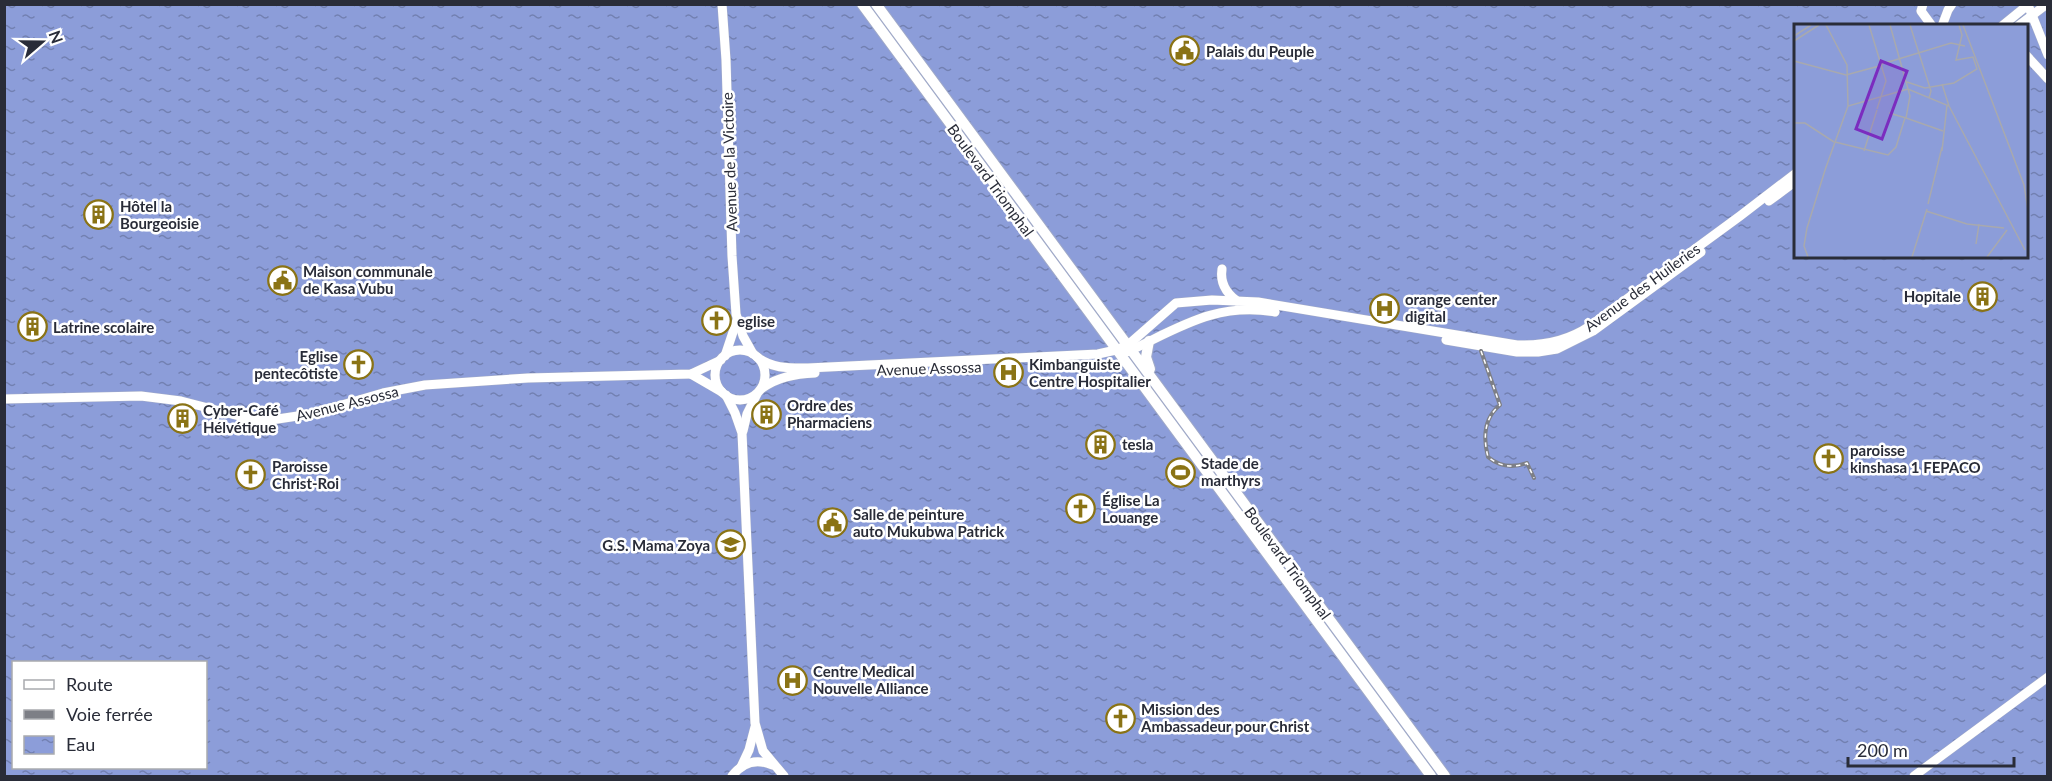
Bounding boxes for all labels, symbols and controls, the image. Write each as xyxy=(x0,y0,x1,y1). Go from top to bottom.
north arrow xyxy=(12,12,72,72)
inset map xyxy=(1794,24,2028,258)
text: N xyxy=(46,28,68,46)
public building icon: Palais du Peuple xyxy=(1169,35,1201,67)
place label: Palais du Peuple xyxy=(1206,42,1314,60)
street label: Avenue de la Victoire xyxy=(718,92,740,232)
street label: Boulevard Triomphal xyxy=(944,120,1038,240)
place label: Hôtel la Bourgeoisie xyxy=(120,197,199,232)
building icon: Hôtel la Bourgeoisie xyxy=(83,199,115,231)
street label: Avenue des Huileries xyxy=(1581,239,1703,335)
place label: Maison communale de Kasa Vubu xyxy=(303,262,433,297)
public building icon: Maison communale de Kasa Vubu xyxy=(266,264,298,296)
building icon: Hopitale xyxy=(1966,280,1998,312)
place label: Hopitale xyxy=(1904,287,1961,305)
place label: orange center digital xyxy=(1405,290,1498,325)
hospital icon: orange center digital xyxy=(1368,292,1400,324)
church icon: eglise xyxy=(700,305,732,337)
building icon: Latrine scolaire xyxy=(16,311,48,343)
place label: eglise xyxy=(737,312,775,330)
place label: Latrine scolaire xyxy=(53,318,154,336)
place label: Eglise pentecôtiste xyxy=(254,347,338,382)
church icon: Eglise pentecôtiste xyxy=(343,349,375,381)
place label: Kimbanguiste Centre Hospitalier xyxy=(1029,355,1151,390)
street label: Avenue Assossa xyxy=(876,357,982,379)
hospital icon: Kimbanguiste Centre Hospitalier xyxy=(992,357,1024,389)
street label: Avenue Assossa xyxy=(294,382,400,424)
place label: Ordre des Pharmaciens xyxy=(787,396,873,431)
building icon: Ordre des Pharmaciens xyxy=(750,398,782,430)
place label: Cyber-Café Hélvétique xyxy=(203,401,279,436)
building icon: Cyber-Café Hélvétique xyxy=(166,403,198,435)
building icon: tesla xyxy=(1085,428,1117,460)
place label: tesla xyxy=(1122,435,1153,453)
place label: paroisse kinshasa 1 FEPACO xyxy=(1850,441,1981,476)
church icon: paroisse kinshasa 1 FEPACO xyxy=(1813,443,1845,475)
place label: Stade de marthyrs xyxy=(1201,454,1261,489)
sports icon: Stade de marthyrs xyxy=(1164,456,1196,488)
place label: Paroisse Christ-Roi xyxy=(272,457,339,492)
church icon: Paroisse Christ-Roi xyxy=(235,459,267,491)
place label: Église La Louange xyxy=(1102,491,1160,526)
church icon: Église La Louange xyxy=(1065,493,1097,525)
street label: Boulevard Triomphal xyxy=(1241,503,1335,623)
place label: Salle de peinture auto Mukubwa Patrick xyxy=(853,505,1005,540)
public building icon: Salle de peinture auto Mukubwa Patrick xyxy=(816,507,848,539)
school or university icon: G.S. Mama Zoya xyxy=(715,529,747,561)
place label: G.S. Mama Zoya xyxy=(602,536,710,554)
legend xyxy=(12,661,207,769)
place label: Centre Medical Nouvelle Alliance xyxy=(813,662,929,697)
hospital icon: Centre Medical Nouvelle Alliance xyxy=(776,664,808,696)
text: Route xyxy=(66,673,113,695)
place label: Mission des Ambassadeur pour Christ xyxy=(1140,700,1310,735)
church icon: Mission des Ambassadeur pour Christ xyxy=(1104,702,1136,734)
text: Voie ferrée xyxy=(66,703,153,725)
scale bar xyxy=(1848,730,2014,768)
text: Eau xyxy=(66,733,95,755)
text: 200 m xyxy=(1857,739,1908,761)

